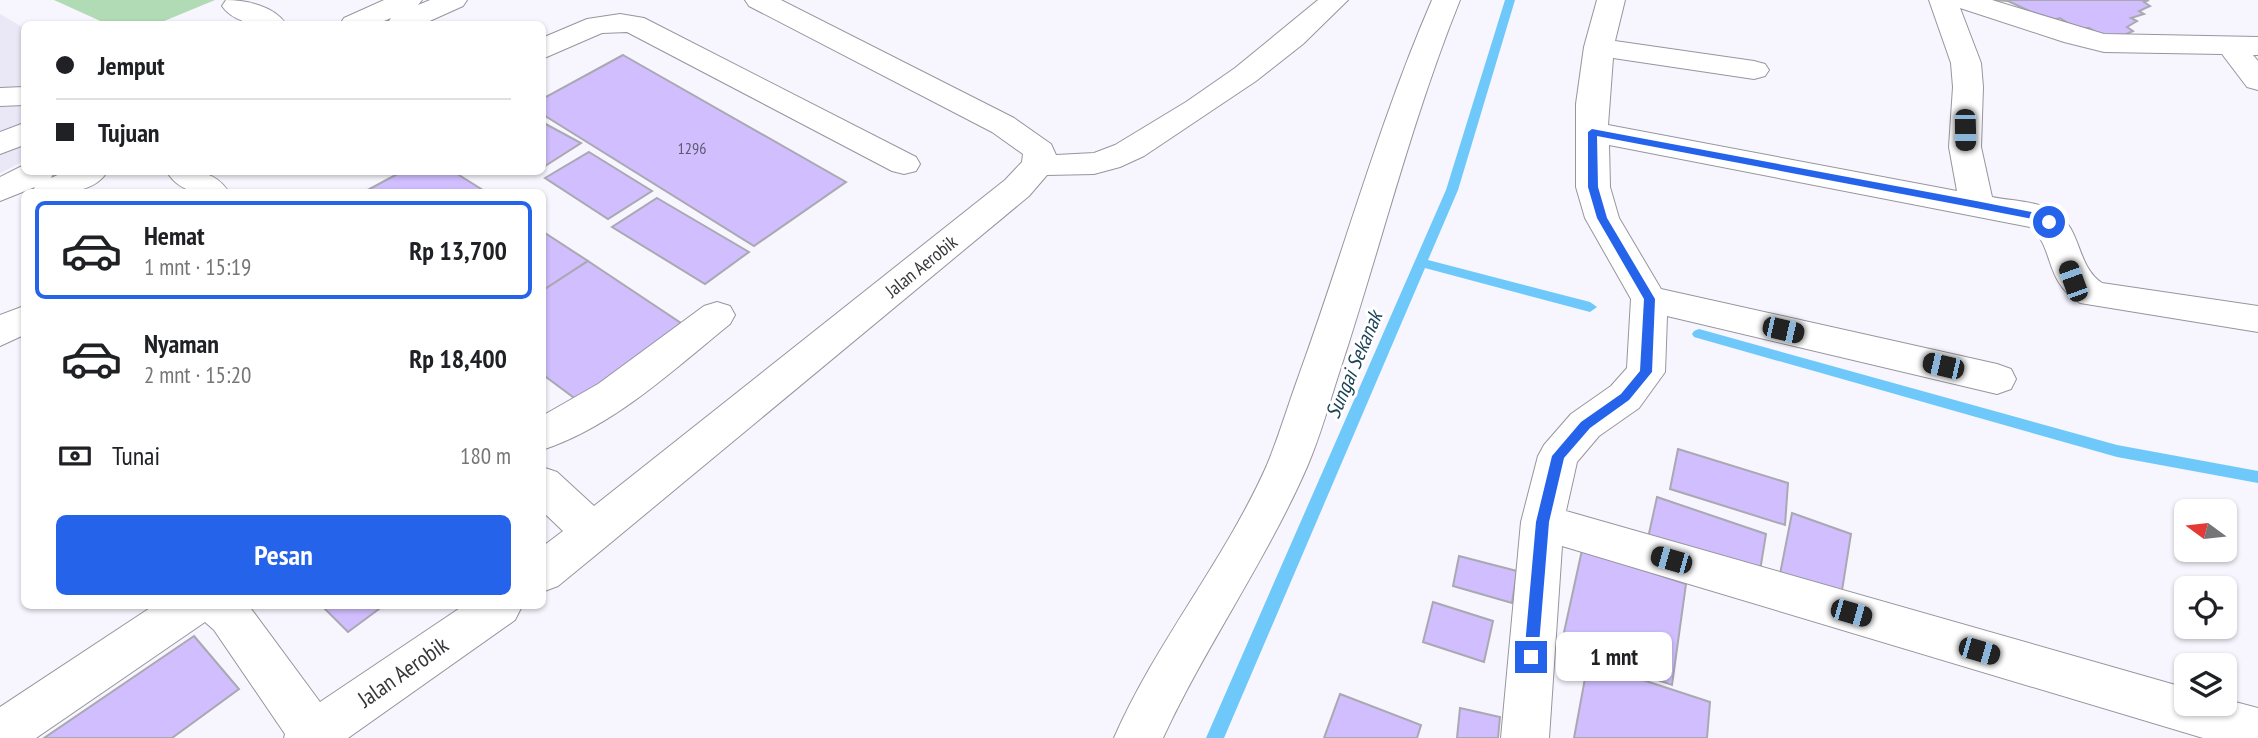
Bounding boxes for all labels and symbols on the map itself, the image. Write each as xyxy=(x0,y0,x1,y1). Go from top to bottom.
car xyxy=(1955,109,1976,151)
house number: 1296 xyxy=(678,138,706,158)
route start xyxy=(2033,206,2065,238)
street label: Jalan Aerobik xyxy=(879,229,962,303)
car xyxy=(2056,258,2091,304)
water label: Sungai Sekanak xyxy=(1319,305,1389,422)
car xyxy=(1761,315,1806,345)
car xyxy=(1921,351,1966,381)
north arrow xyxy=(2174,499,2236,562)
car xyxy=(1648,544,1695,576)
car xyxy=(1828,597,1875,629)
street label: Jalan Aerobik xyxy=(351,630,454,714)
callout: 1 mnt xyxy=(1556,632,1671,682)
car xyxy=(1956,635,2003,667)
route end xyxy=(1515,641,1547,673)

